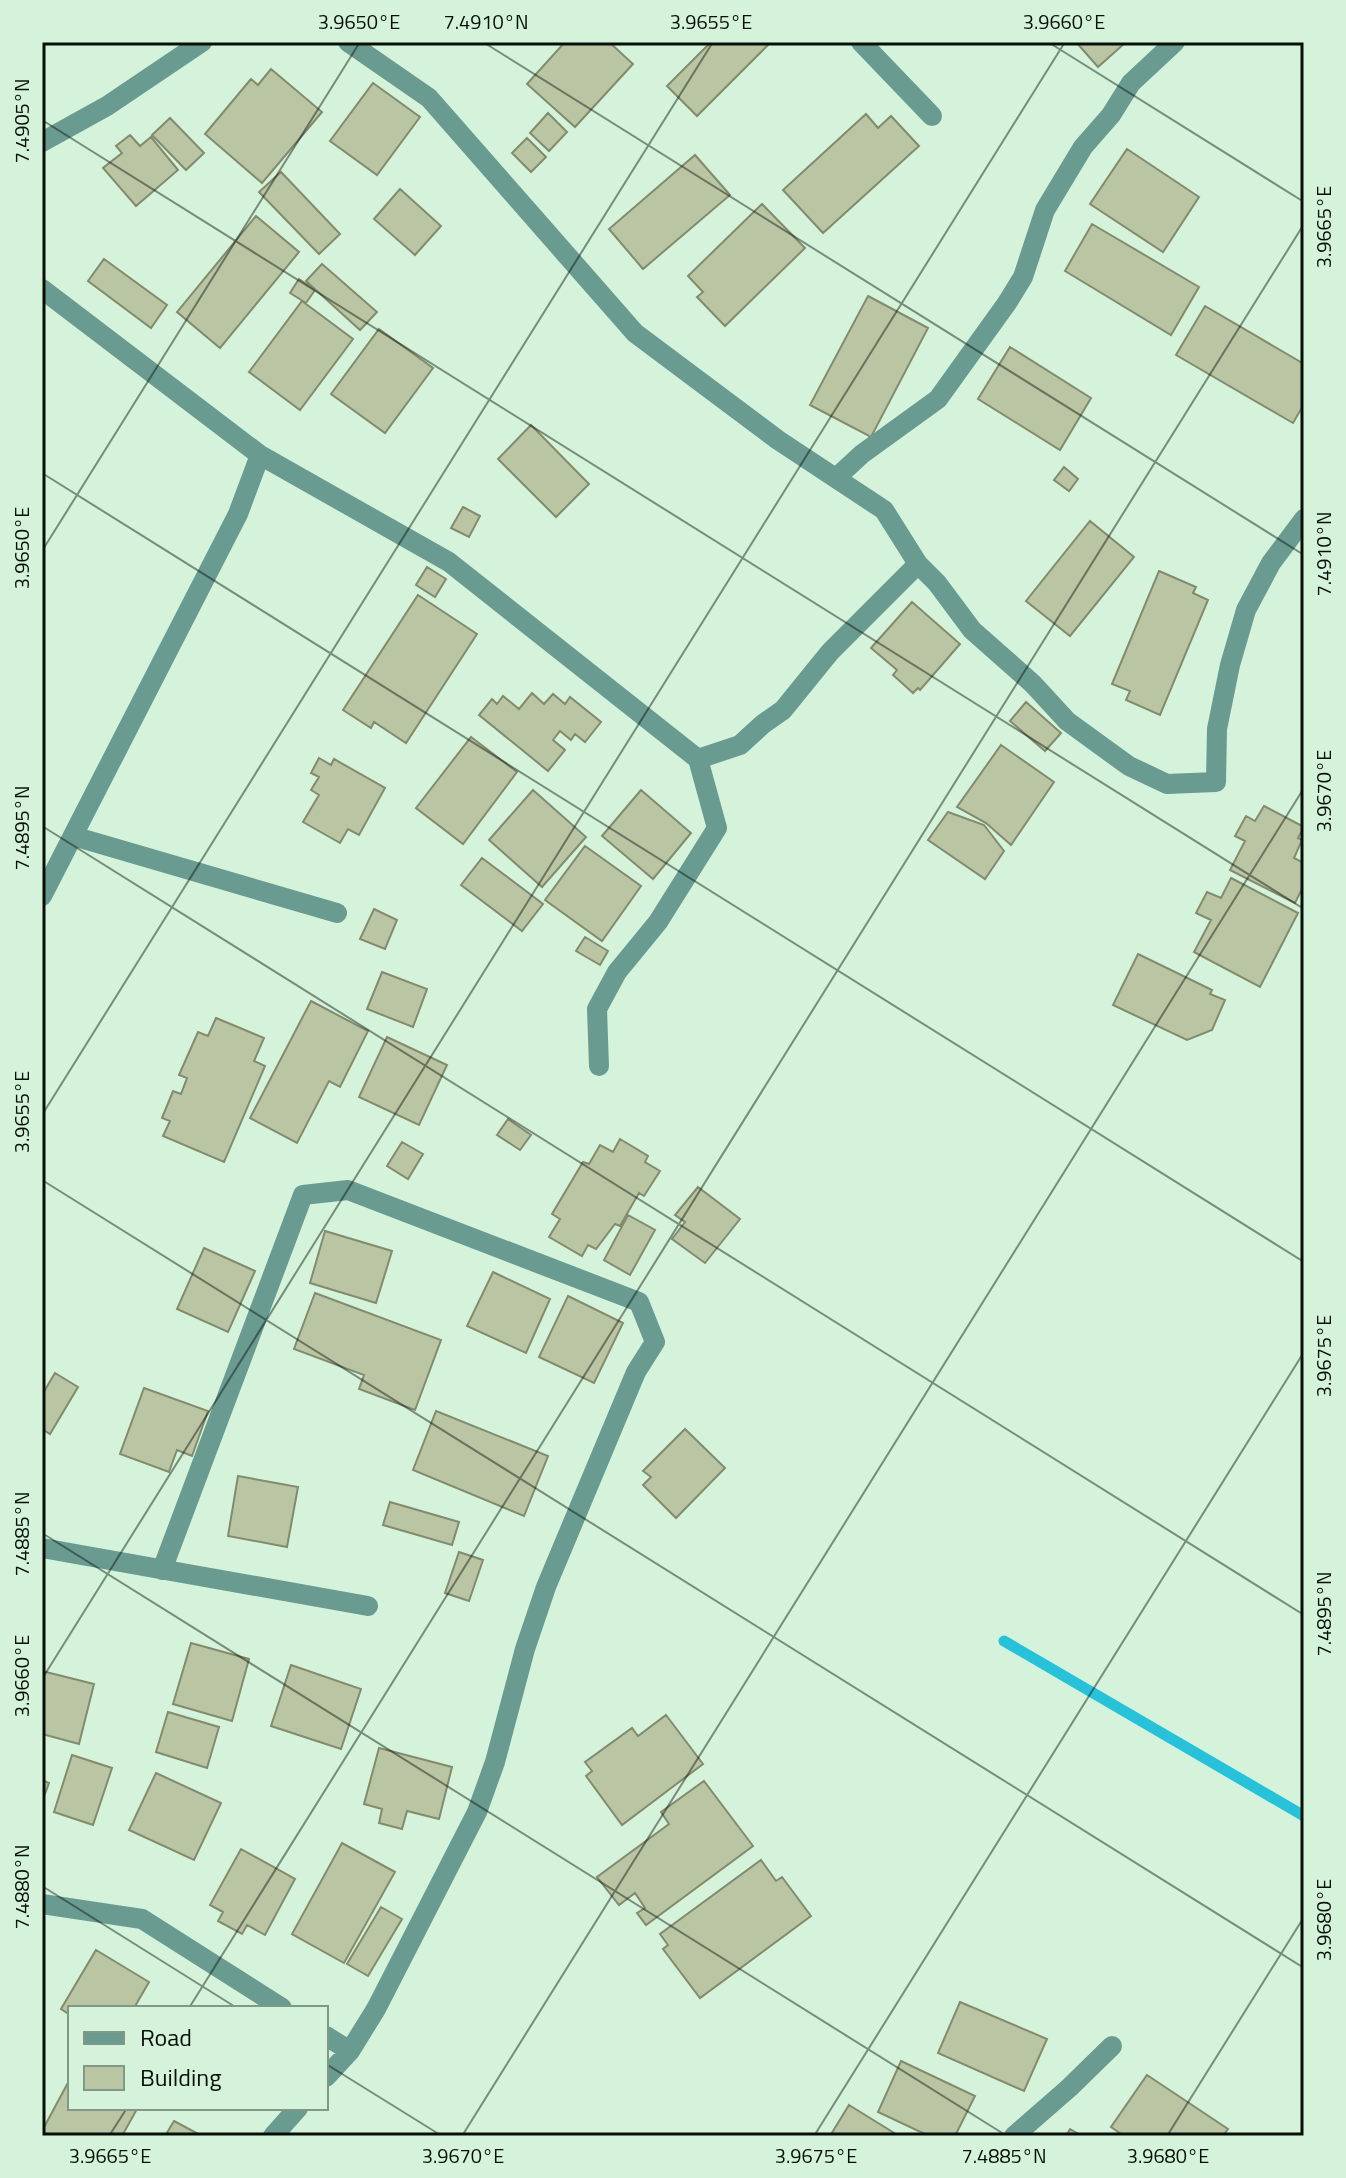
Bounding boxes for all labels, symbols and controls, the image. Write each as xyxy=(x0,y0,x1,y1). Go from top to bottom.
text: 3.9650°E xyxy=(318,6,400,37)
text: 7.4910°N xyxy=(443,6,529,37)
text: 3.9655°E xyxy=(670,6,752,37)
text: 3.9660°E xyxy=(1023,6,1105,37)
text: 7.4905°N xyxy=(6,78,37,164)
text: 3.9665°E xyxy=(1308,186,1339,268)
text: 3.9650°E xyxy=(6,507,37,589)
text: 7.4910°N xyxy=(1308,511,1339,597)
text: 3.9670°E xyxy=(1308,750,1339,832)
text: 7.4895°N xyxy=(6,785,37,871)
text: 3.9655°E xyxy=(6,1071,37,1153)
text: 3.9675°E xyxy=(1308,1315,1339,1397)
text: 7.4885°N xyxy=(6,1491,37,1577)
text: 7.4895°N xyxy=(1308,1571,1339,1657)
text: 3.9660°E xyxy=(6,1635,37,1717)
text: 7.4880°N xyxy=(6,1844,37,1930)
text: 3.9680°E xyxy=(1308,1879,1339,1961)
legend xyxy=(68,2006,328,2110)
text: Road xyxy=(140,2019,192,2055)
text: Building xyxy=(140,2059,222,2095)
text: 3.9665°E xyxy=(69,2140,151,2171)
text: 3.9670°E xyxy=(422,2140,504,2171)
text: 3.9675°E xyxy=(775,2140,857,2171)
text: 7.4885°N xyxy=(961,2140,1047,2171)
text: 3.9680°E xyxy=(1127,2140,1209,2171)

